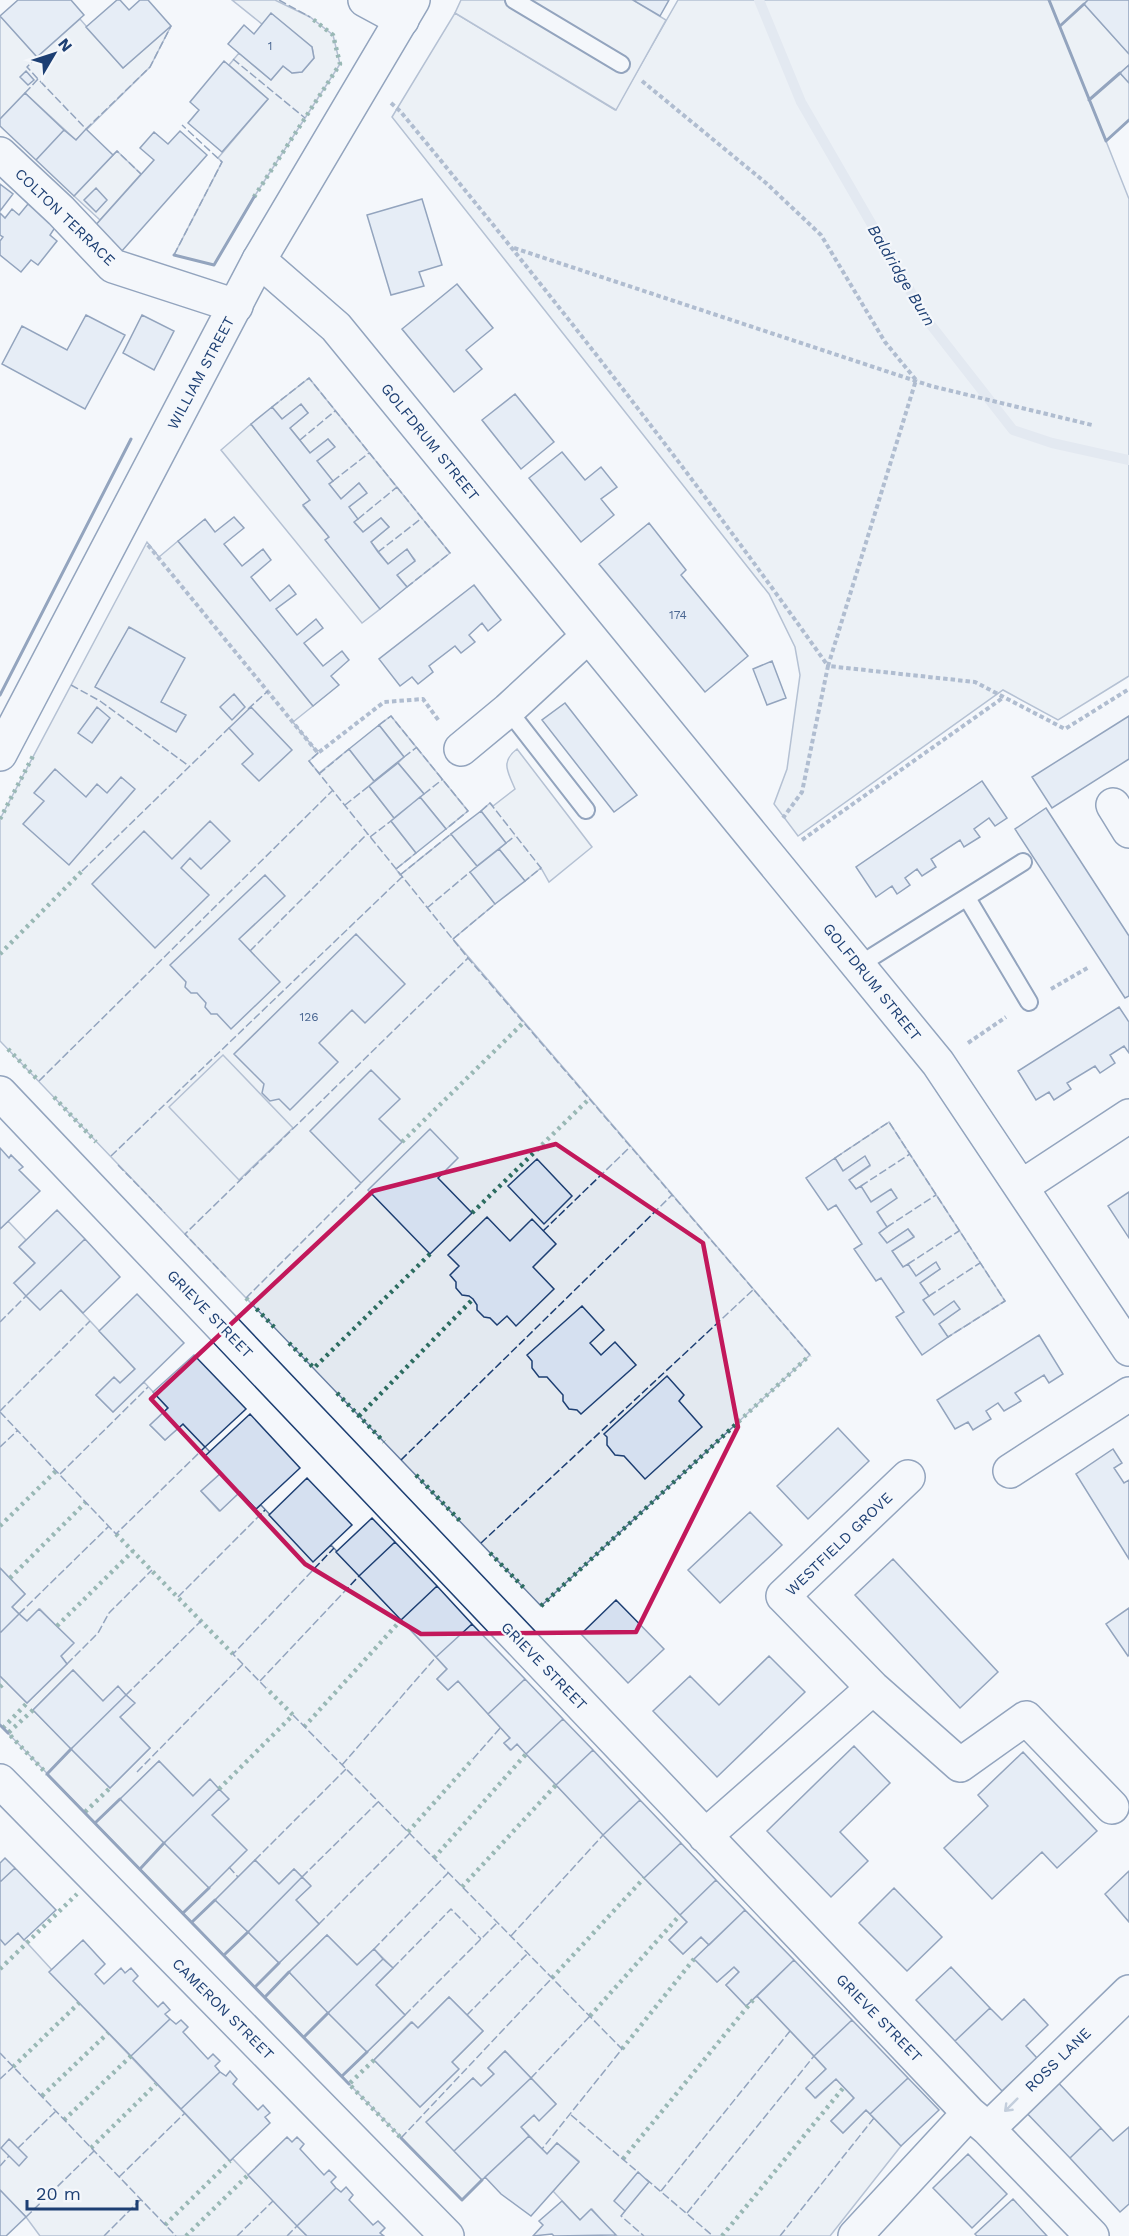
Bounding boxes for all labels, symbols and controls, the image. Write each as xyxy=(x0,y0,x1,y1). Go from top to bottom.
north arrow xyxy=(24,24,84,84)
text: N xyxy=(54,34,76,55)
house number: 1 xyxy=(268,39,272,53)
street label: COLTON TERRACE xyxy=(11,165,119,269)
water label: Baldridge Burn xyxy=(864,221,939,329)
street label: WILLIAM STREET xyxy=(164,313,238,433)
street label: GOLFDRUM STREET xyxy=(377,380,483,504)
house number: 174 xyxy=(669,608,687,622)
street label: GOLFDRUM STREET xyxy=(819,920,925,1044)
house number: 126 xyxy=(300,1010,318,1024)
street label: GRIEVE STREET xyxy=(163,1266,257,1362)
street label: WESTFIELD GROVE xyxy=(782,1488,896,1600)
street label: GRIEVE STREET xyxy=(497,1618,591,1714)
street label: CAMERON STREET xyxy=(168,1954,278,2064)
street label: GRIEVE STREET xyxy=(832,1970,926,2066)
street label: ROSS LANE xyxy=(1021,2024,1095,2096)
one-way arrow xyxy=(1004,2098,1019,2113)
scale bar xyxy=(27,2173,136,2211)
text: 20 m xyxy=(36,2183,81,2204)

